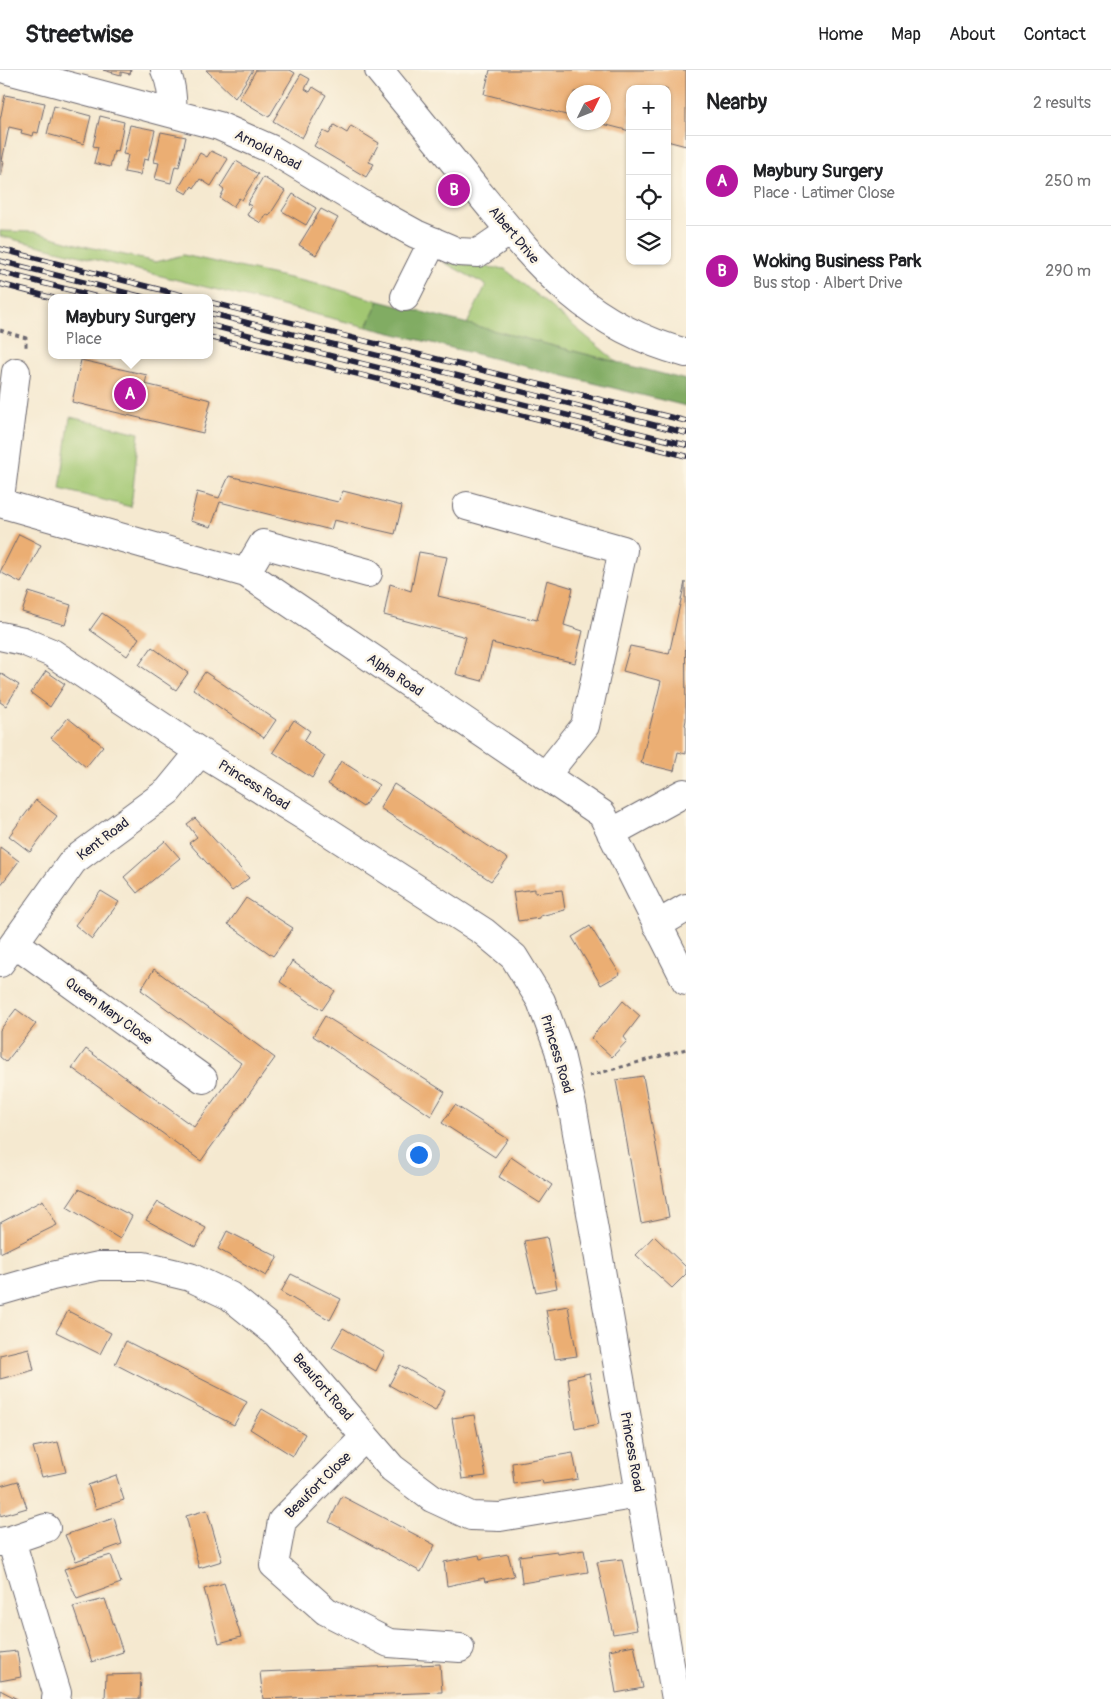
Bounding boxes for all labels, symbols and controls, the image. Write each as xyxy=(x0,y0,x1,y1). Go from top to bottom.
text: Streetwise xyxy=(25,20,133,49)
text: Home xyxy=(818,23,863,46)
text: Map xyxy=(891,23,921,46)
text: About xyxy=(949,23,995,46)
text: Contact xyxy=(1023,23,1086,46)
north arrow xyxy=(566,85,611,130)
map controls xyxy=(626,85,671,265)
button: + xyxy=(626,85,671,130)
text: Nearby xyxy=(706,89,767,116)
text: 2 results xyxy=(1033,93,1091,113)
street label: Arnold Road xyxy=(232,126,304,174)
button: − xyxy=(626,130,671,175)
text: Maybury Surgery xyxy=(753,159,883,183)
pin: B xyxy=(438,171,470,209)
text: A xyxy=(717,171,727,191)
text: 250 m xyxy=(1045,171,1091,191)
button: locate xyxy=(626,175,671,220)
text: Place · Latimer Close xyxy=(753,183,895,203)
street label: Albert Drive xyxy=(485,203,543,267)
button: layers xyxy=(626,220,671,265)
text: Woking Business Park xyxy=(753,249,921,273)
text: B xyxy=(717,261,727,281)
text: 290 m xyxy=(1045,261,1091,281)
text: Bus stop · Albert Drive xyxy=(753,273,902,293)
popup xyxy=(48,294,213,359)
text: Maybury Surgery xyxy=(66,305,195,329)
text: Place xyxy=(66,329,102,349)
pin: A xyxy=(114,375,146,413)
street label: Alpha Road xyxy=(364,650,426,700)
street label: Princess Road xyxy=(215,756,293,814)
street label: Kent Road xyxy=(74,814,132,864)
street label: Queen Mary Close xyxy=(62,974,156,1048)
street label: Princess Road xyxy=(537,1013,577,1095)
your location xyxy=(406,1142,432,1168)
street label: Beaufort Road xyxy=(289,1350,357,1424)
street label: Princess Road xyxy=(617,1410,647,1494)
street label: Beaufort Close xyxy=(281,1448,355,1522)

